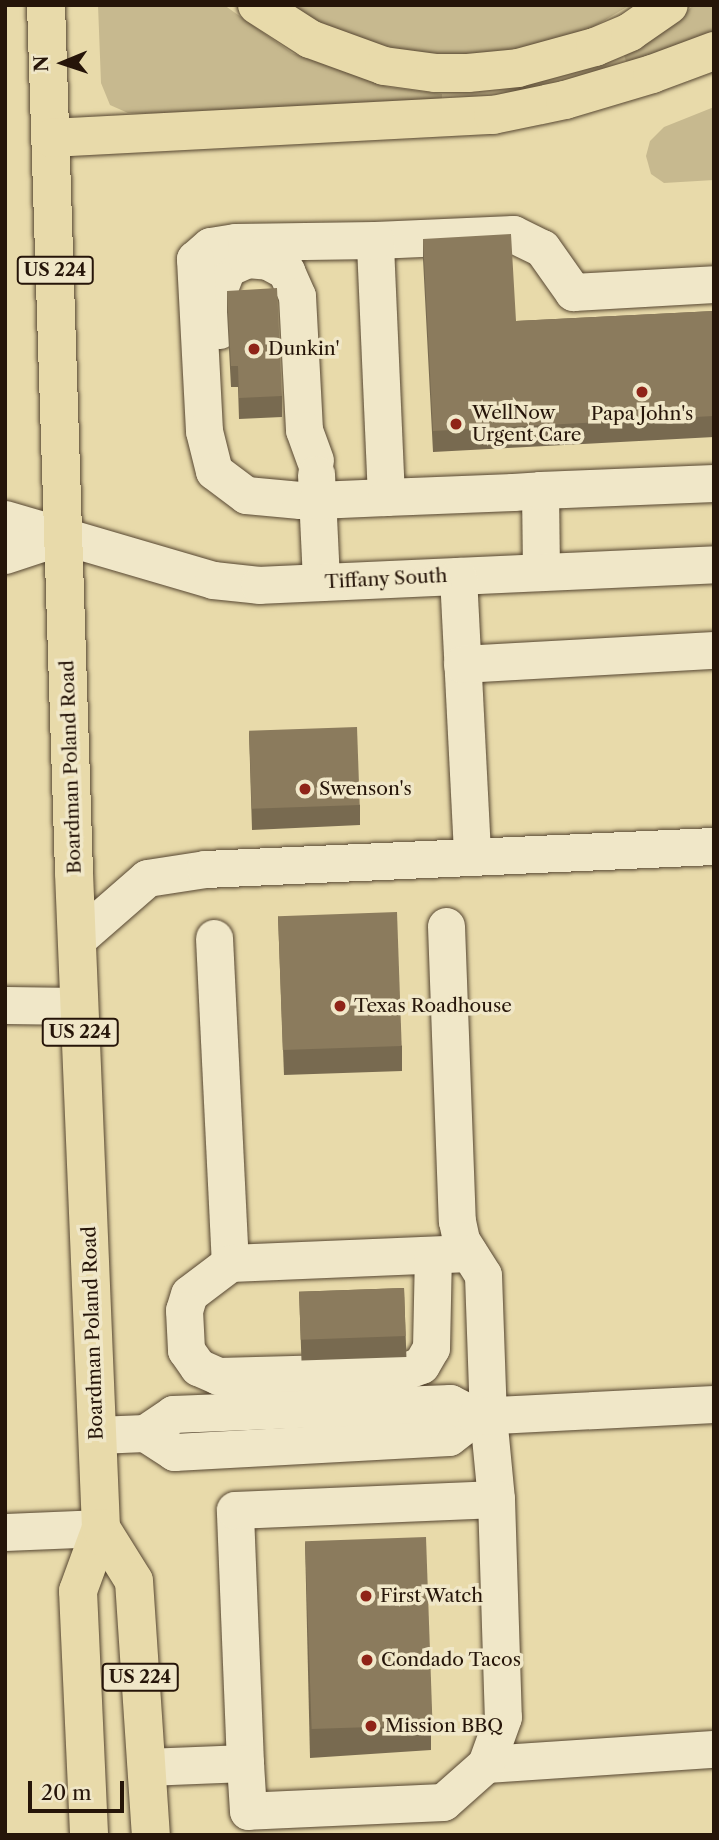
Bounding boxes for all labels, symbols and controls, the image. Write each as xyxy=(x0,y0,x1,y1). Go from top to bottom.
north arrow xyxy=(28,28,98,98)
text: N xyxy=(30,55,53,72)
road number: US 224 xyxy=(16,256,94,284)
place label: Dunkin' xyxy=(268,338,339,360)
marker: Dunkin' xyxy=(246,341,262,357)
marker: Papa John's xyxy=(634,384,650,400)
place label: WellNow Urgent Care xyxy=(472,402,581,446)
place label: Papa John's xyxy=(591,403,693,425)
marker: WellNow Urgent Care xyxy=(446,414,466,434)
street label: Tiffany South xyxy=(324,564,448,594)
street label: Boardman Poland Road xyxy=(56,660,86,874)
place label: Swenson's xyxy=(319,778,412,800)
marker: Swenson's xyxy=(297,781,313,797)
place label: Texas Roadhouse xyxy=(354,995,512,1017)
marker: Texas Roadhouse xyxy=(332,998,348,1014)
road number: US 224 xyxy=(42,1017,119,1046)
street label: Boardman Poland Road xyxy=(78,1226,108,1440)
place label: First Watch xyxy=(380,1585,484,1607)
marker: First Watch xyxy=(358,1588,374,1604)
place label: Condado Tacos xyxy=(381,1649,521,1671)
marker: Condado Tacos xyxy=(359,1652,375,1668)
road number: US 224 xyxy=(102,1662,178,1692)
place label: Mission BBQ xyxy=(385,1715,503,1737)
marker: Mission BBQ xyxy=(363,1718,379,1734)
scale bar xyxy=(32,1766,128,1810)
text: 20 m xyxy=(41,1780,92,1805)

